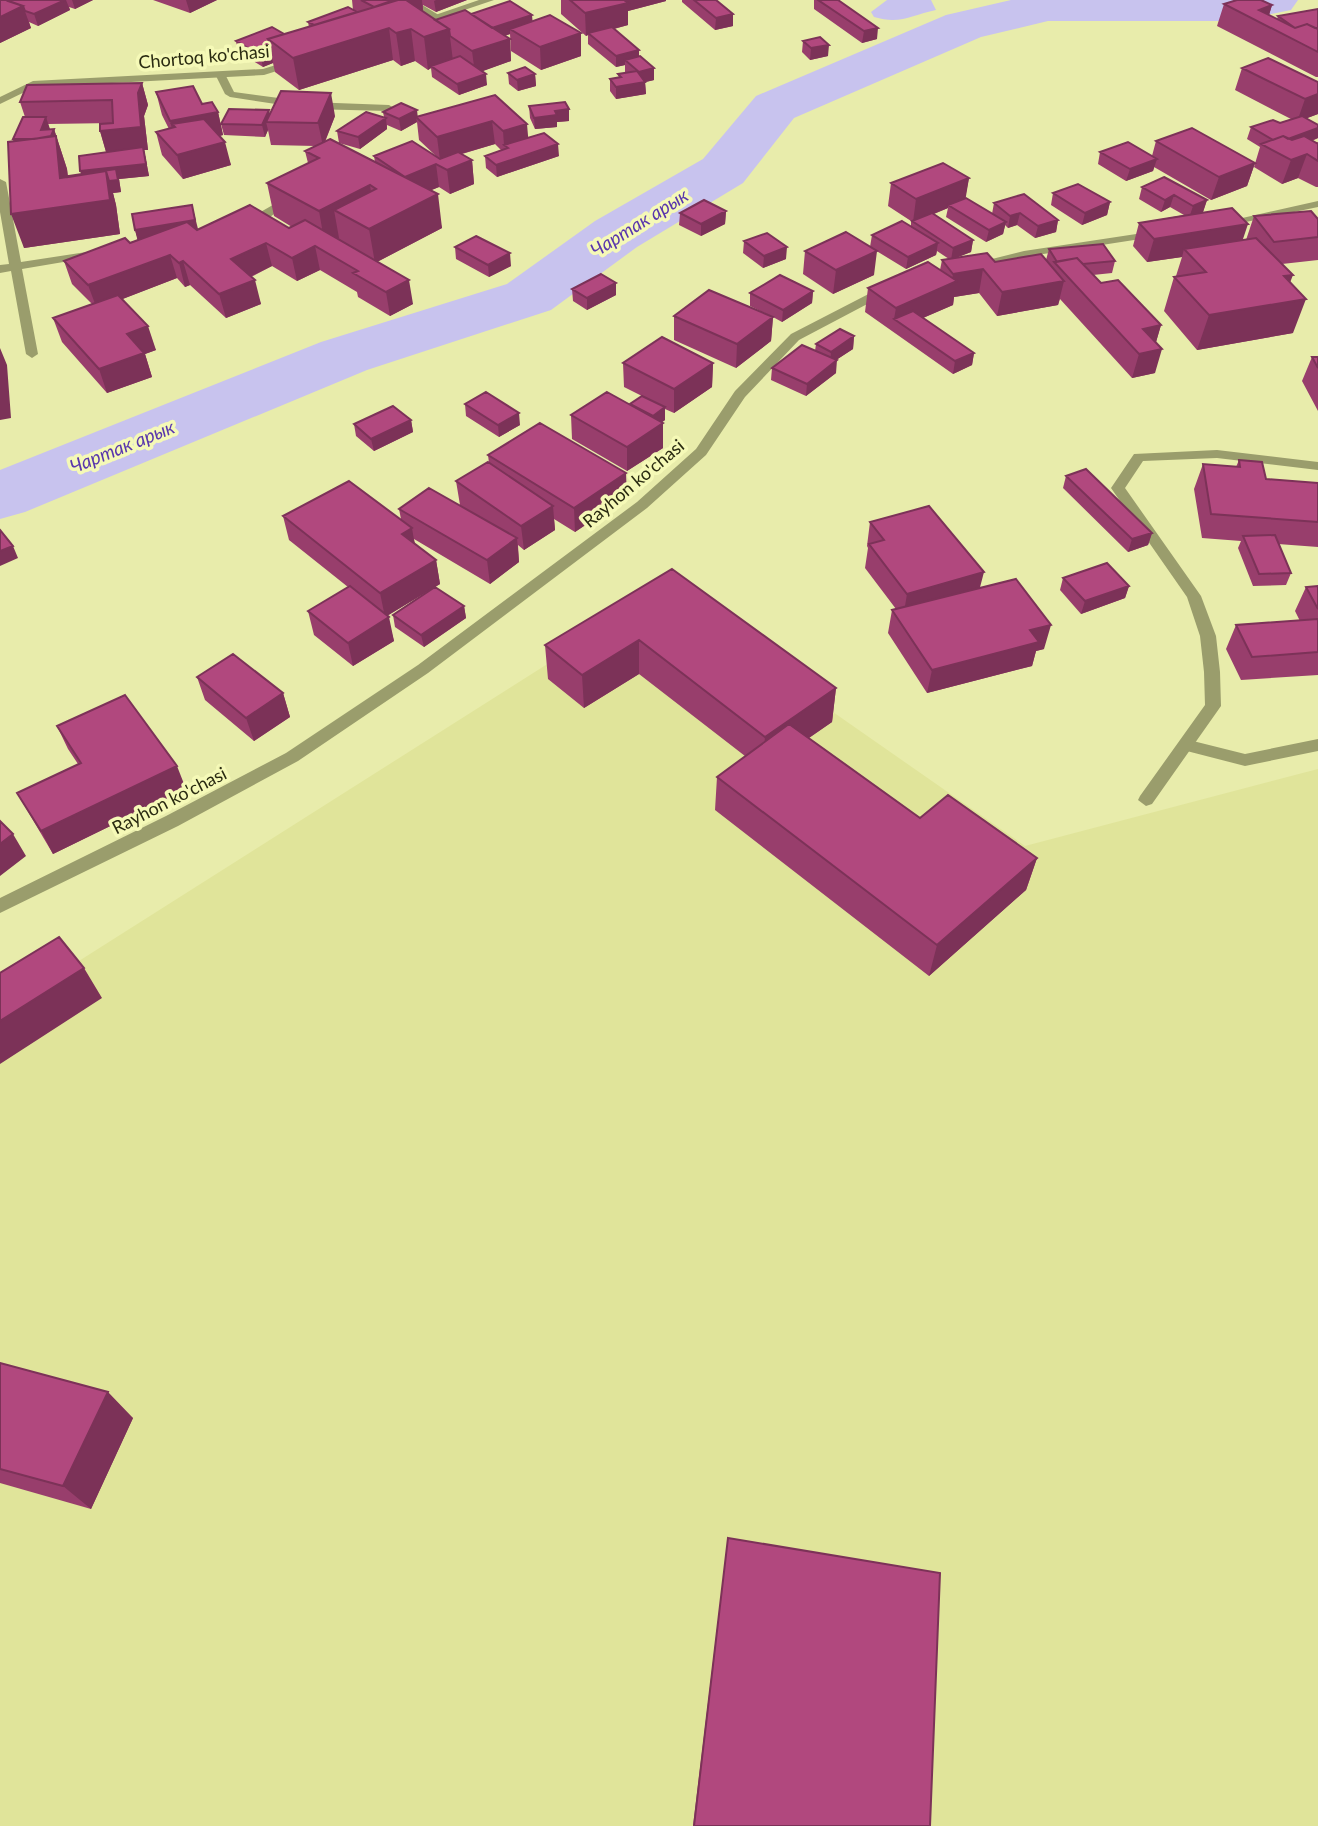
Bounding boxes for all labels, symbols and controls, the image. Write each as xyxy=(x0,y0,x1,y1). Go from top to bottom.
street label: Chortoq ko'chasi xyxy=(137,39,271,73)
water label: Чартак арык xyxy=(586,182,693,261)
water label: Чартак арык xyxy=(66,414,178,477)
street label: Rayhon ko'chasi xyxy=(578,434,688,532)
street label: Rayhon ko'chasi xyxy=(108,762,230,838)

